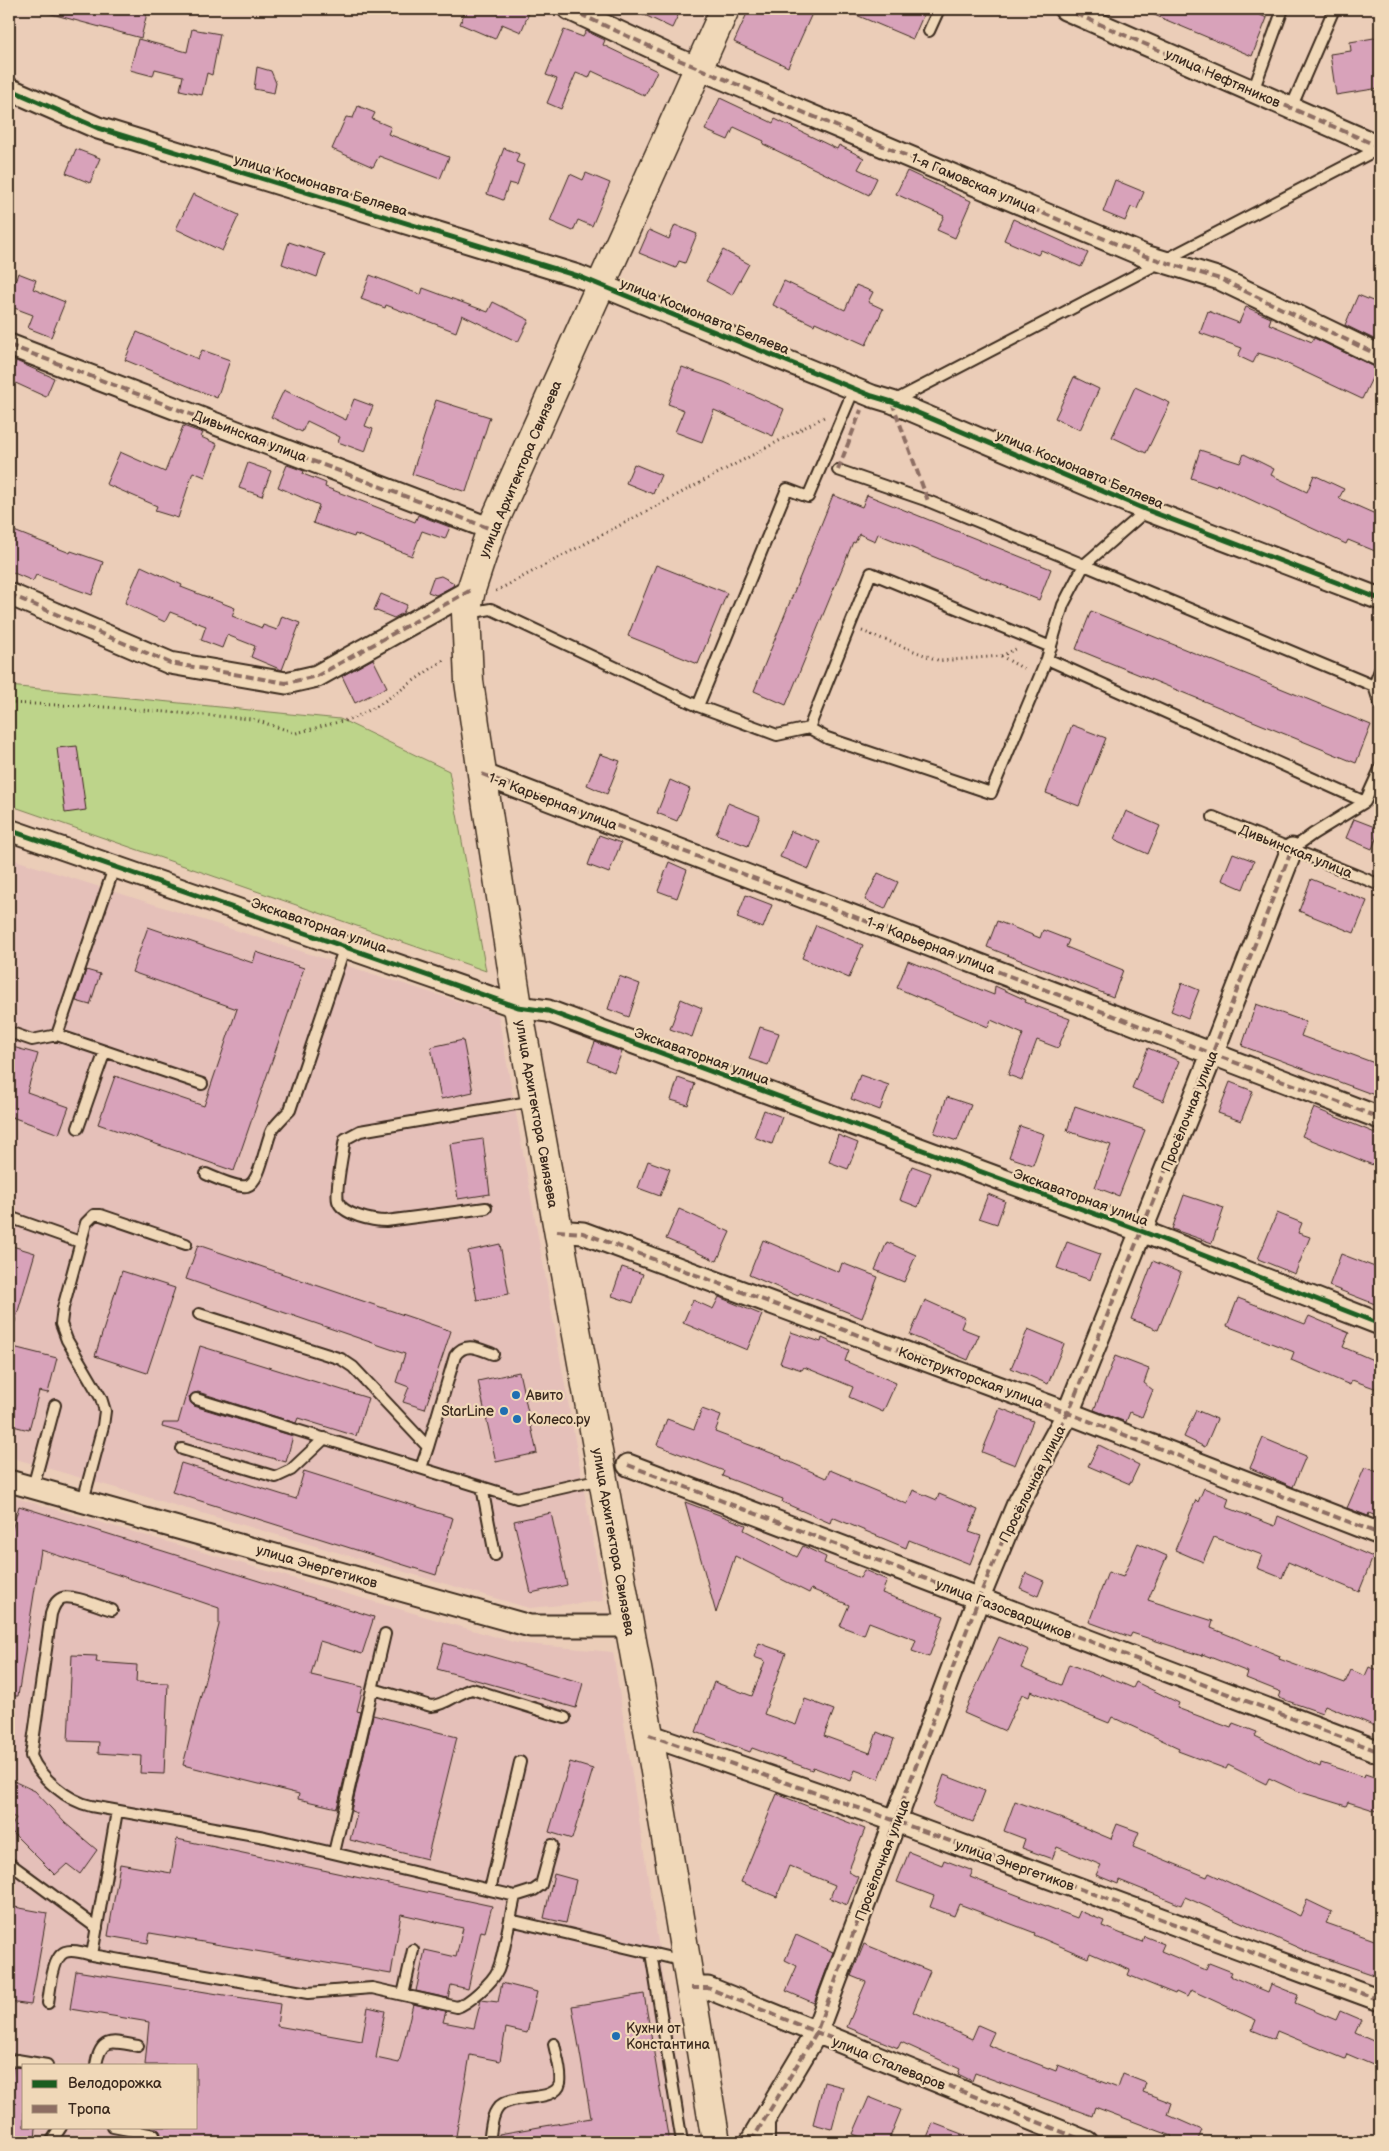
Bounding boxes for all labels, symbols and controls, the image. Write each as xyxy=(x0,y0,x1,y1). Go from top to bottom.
street label: улица Нефтяников xyxy=(1163,45,1284,112)
street label: 1-я Гамовская улица xyxy=(909,149,1040,218)
street label: улица Космонавта Беляева xyxy=(232,151,410,220)
street label: улица Космонавта Беляева xyxy=(618,275,792,358)
street label: улица Архитектора Свиязева xyxy=(475,377,566,560)
street label: Дивьинская улица xyxy=(191,407,310,466)
street label: улица Космонавта Беляева xyxy=(993,426,1167,513)
street label: 1-я Карьерная улица xyxy=(486,769,620,834)
street label: Дивьинская улица xyxy=(1237,821,1355,882)
street label: Экскаваторная улица xyxy=(249,894,390,957)
street label: 1-я Карьерная улица xyxy=(864,913,998,978)
street label: улица Архитектора Свиязева xyxy=(512,1019,562,1210)
street label: Экскаваторная улица xyxy=(632,1024,772,1089)
street label: Просёлочная улица xyxy=(1157,1047,1222,1174)
street label: Экскаваторная улица xyxy=(1011,1165,1151,1230)
street label: Конструкторская улица xyxy=(896,1343,1047,1412)
place label: Авито xyxy=(525,1387,563,1404)
marker: Авито xyxy=(510,1389,522,1401)
place label: StarLine xyxy=(441,1403,494,1420)
marker: StarLine xyxy=(498,1405,510,1417)
place label: Колесо.ру xyxy=(527,1411,591,1428)
marker: Колесо.ру xyxy=(511,1413,523,1425)
street label: Просёлочная улица xyxy=(996,1422,1070,1546)
street label: улица Архитектора Свиязева xyxy=(589,1447,639,1638)
street label: улица Энергетиков xyxy=(254,1541,380,1592)
street label: улица Газосварщиков xyxy=(934,1576,1075,1643)
street label: Просёлочная улица xyxy=(851,1796,914,1924)
street label: улица Энергетиков xyxy=(953,1836,1077,1895)
place label: Кухни от Константина xyxy=(626,2020,711,2053)
marker: Кухни от Константина xyxy=(610,2030,622,2042)
street label: улица Сталеваров xyxy=(830,2033,948,2094)
legend xyxy=(22,2064,198,2128)
text: Велодорожка xyxy=(68,2074,162,2093)
text: Тропа xyxy=(68,2100,111,2119)

